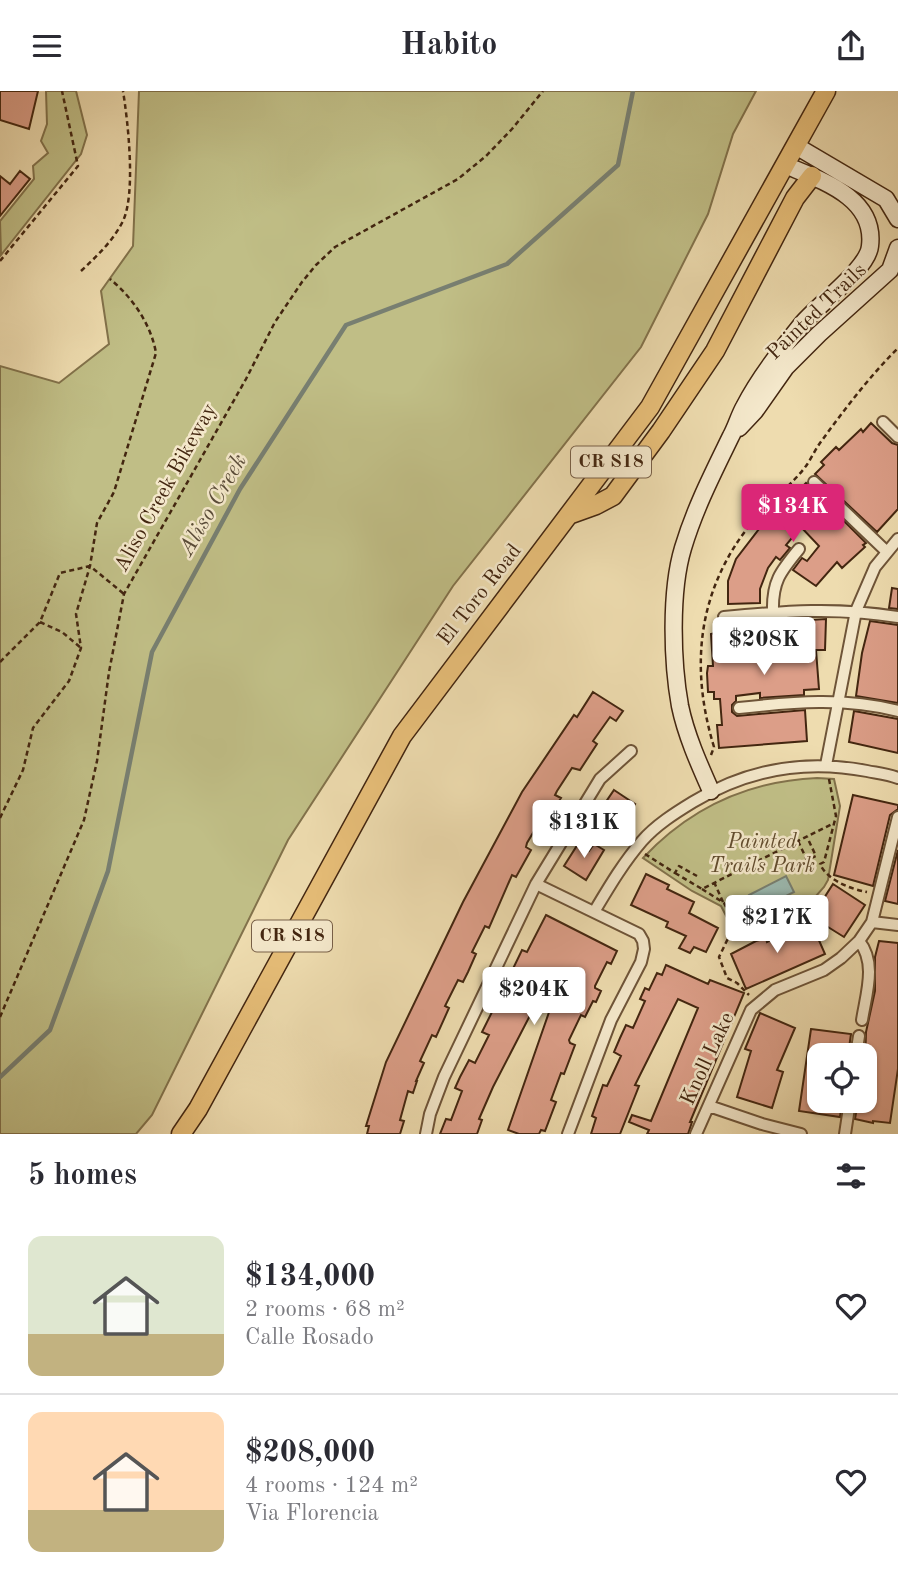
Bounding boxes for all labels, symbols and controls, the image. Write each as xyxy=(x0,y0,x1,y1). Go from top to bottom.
icon: menu xyxy=(28,27,66,65)
icon: share xyxy=(832,27,870,65)
text: Habito xyxy=(401,30,497,62)
street label: Painted Trails xyxy=(763,260,871,364)
street label: Aliso Creek Bikeway xyxy=(109,399,223,577)
road number: CR S18 xyxy=(571,447,651,477)
water label: Aliso Creek xyxy=(173,449,253,561)
pin: $134K xyxy=(744,484,842,544)
text: $134K xyxy=(757,495,829,518)
street label: El Toro Road xyxy=(434,541,526,649)
pin: $208K xyxy=(715,617,813,677)
text: $208K xyxy=(728,628,800,651)
pin: $131K xyxy=(535,801,633,860)
text: $131K xyxy=(548,811,620,834)
park label: Painted Trails Park xyxy=(709,832,815,877)
pin: $217K xyxy=(728,895,826,955)
text: $217K xyxy=(741,906,813,929)
road number: CR S18 xyxy=(252,921,332,951)
pin: $204K xyxy=(485,967,583,1027)
text: $204K xyxy=(498,978,570,1001)
street label: Knoll Lake xyxy=(677,1009,739,1109)
map controls xyxy=(807,1043,877,1113)
button: locate xyxy=(807,1043,877,1113)
icon: filters xyxy=(832,1157,870,1195)
text: 5 homes xyxy=(28,1161,137,1191)
text: $134,000 xyxy=(245,1262,375,1292)
icon: home xyxy=(84,1264,168,1348)
icon: heart xyxy=(832,1287,870,1325)
text: 2 rooms · 68 m² xyxy=(245,1298,405,1321)
text: Calle Rosado xyxy=(245,1326,374,1349)
text: $208,000 xyxy=(245,1438,375,1468)
icon: home xyxy=(84,1440,168,1524)
icon: heart xyxy=(832,1463,870,1501)
text: 4 rooms · 124 m² xyxy=(245,1474,418,1497)
text: Via Florencia xyxy=(245,1502,379,1525)

